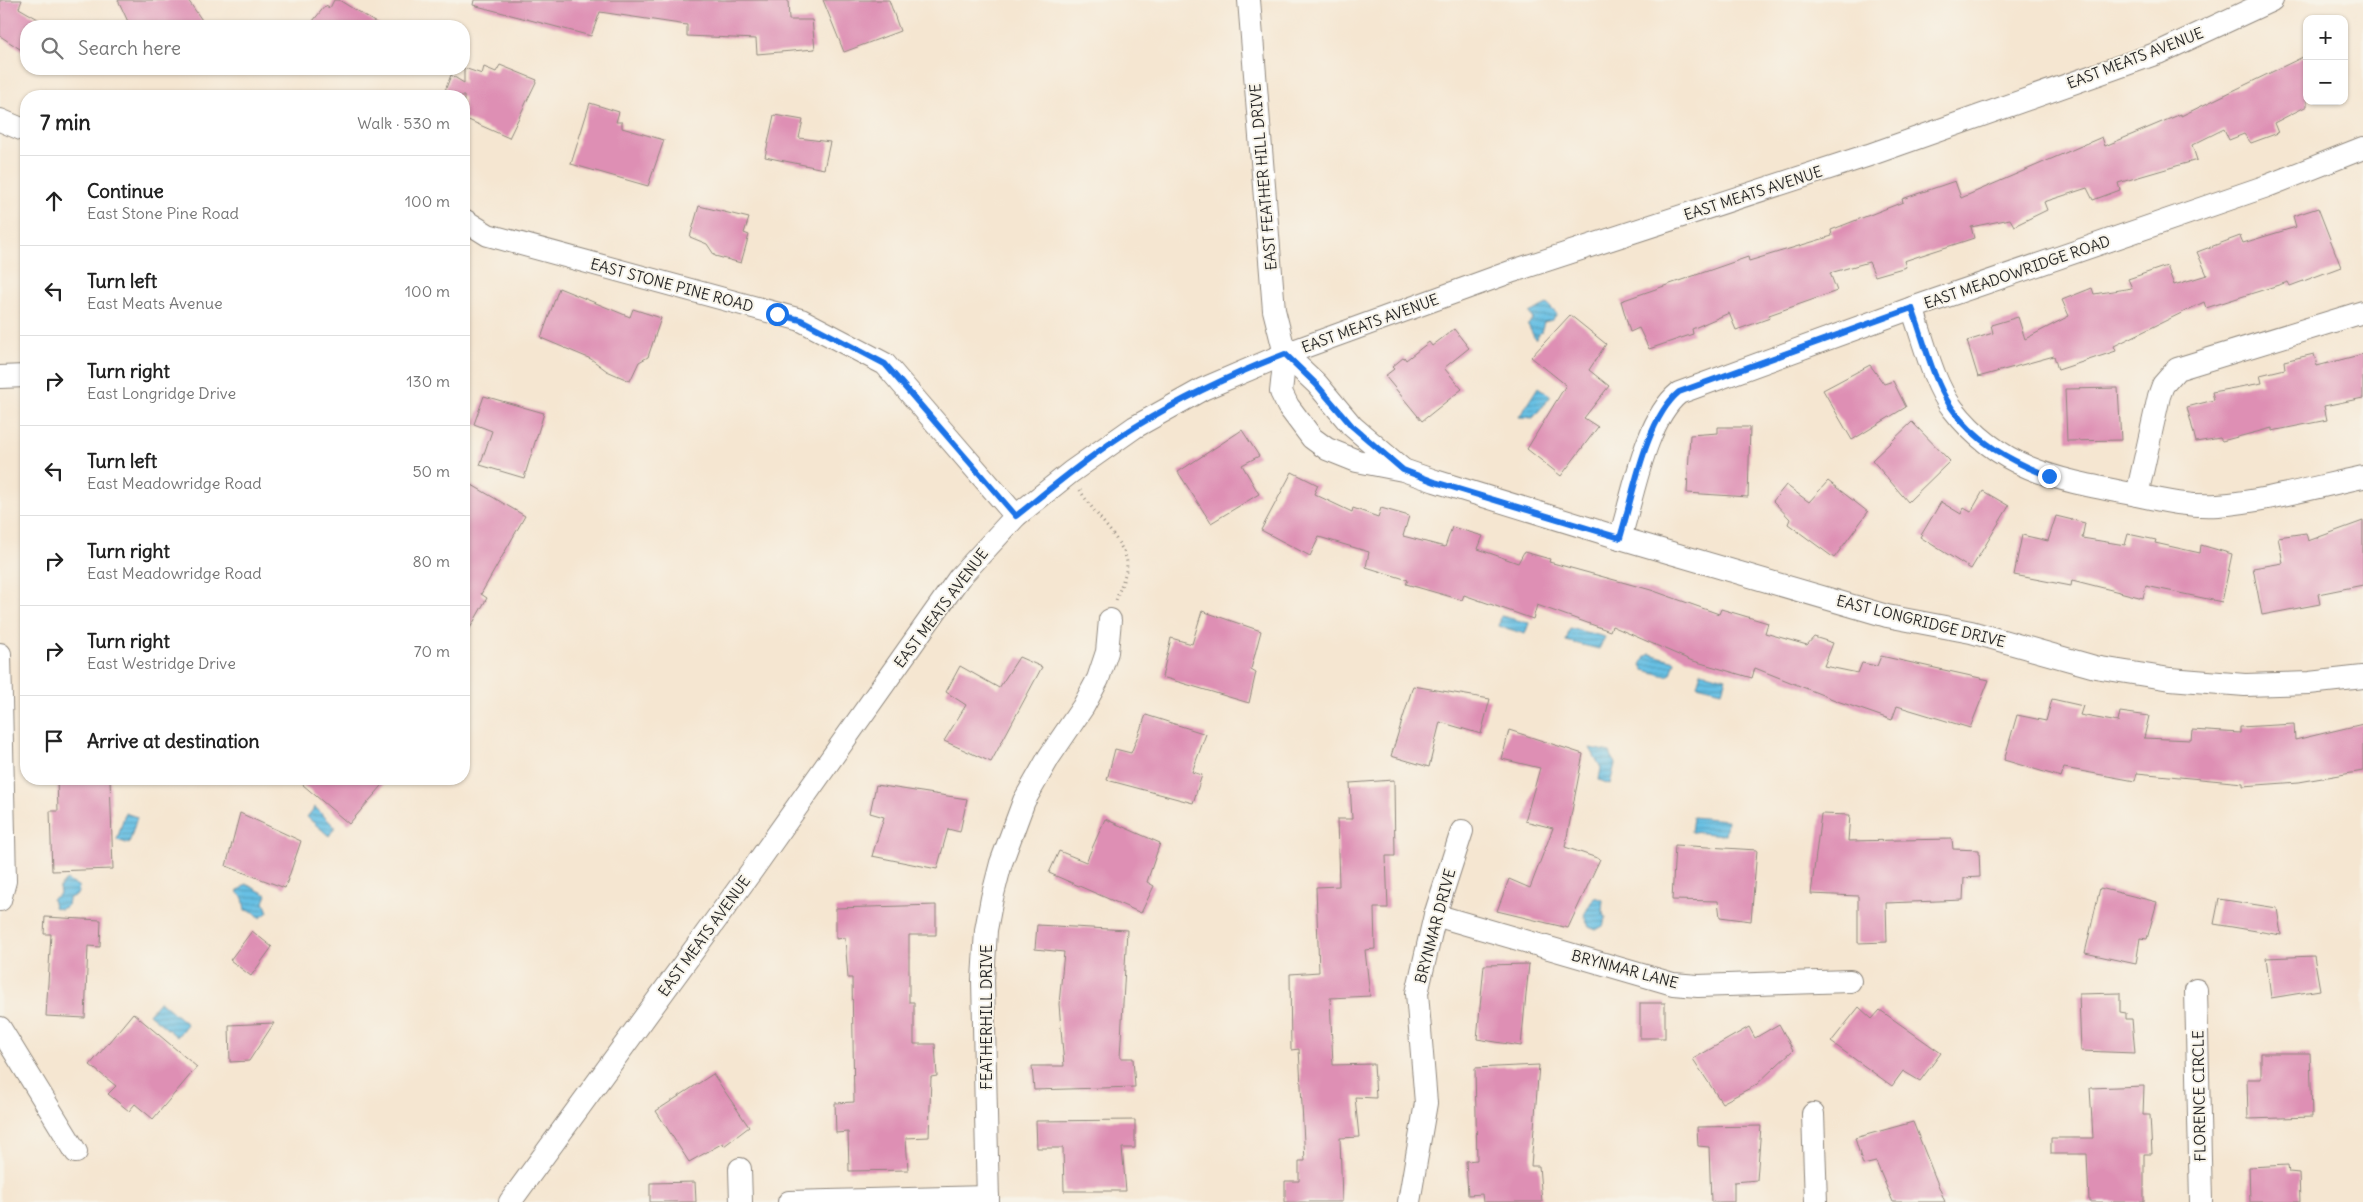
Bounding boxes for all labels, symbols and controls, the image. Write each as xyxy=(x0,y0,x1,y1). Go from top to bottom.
map controls xyxy=(2303,15,2348,105)
button: + xyxy=(2303,15,2348,60)
search box xyxy=(20,20,470,75)
street label: EAST MEATS AVENUE xyxy=(2064,23,2206,93)
icon: search xyxy=(38,34,66,62)
text: Search here xyxy=(78,36,181,60)
button: − xyxy=(2303,60,2348,105)
street label: EAST FEATHER HILL DRIVE xyxy=(1245,83,1281,271)
text: 7 min xyxy=(40,109,91,136)
text: Walk · 530 m xyxy=(357,113,450,133)
street label: EAST MEATS AVENUE xyxy=(1681,162,1825,224)
text: Continue xyxy=(87,179,164,203)
icon: ahead xyxy=(40,187,68,215)
text: 100 m xyxy=(405,191,450,211)
text: East Stone Pine Road xyxy=(87,203,239,223)
street label: EAST MEADOWRIDGE ROAD xyxy=(1921,231,2113,313)
street label: EAST STONE PINE ROAD xyxy=(588,254,756,316)
text: Turn left xyxy=(87,269,157,293)
icon: left xyxy=(40,277,68,305)
text: 100 m xyxy=(405,281,450,301)
street label: EAST MEATS AVENUE xyxy=(1299,289,1441,357)
text: East Meats Avenue xyxy=(87,293,223,313)
route start xyxy=(766,303,789,326)
text: Turn right xyxy=(87,359,170,383)
icon: right xyxy=(40,367,68,395)
text: 130 m xyxy=(406,371,450,391)
text: East Longridge Drive xyxy=(87,383,236,403)
text: Turn left xyxy=(87,449,157,473)
icon: left xyxy=(40,457,68,485)
text: 50 m xyxy=(412,461,450,481)
route end xyxy=(2038,465,2061,488)
text: East Meadowridge Road xyxy=(87,473,262,493)
text: Turn right xyxy=(87,539,170,563)
street label: EAST MEATS AVENUE xyxy=(890,544,992,671)
icon: right xyxy=(40,547,68,575)
text: 80 m xyxy=(412,551,450,571)
text: East Meadowridge Road xyxy=(87,563,262,583)
street label: EAST LONGRIDGE DRIVE xyxy=(1835,591,2008,651)
text: Turn right xyxy=(87,629,170,653)
icon: right xyxy=(40,637,68,665)
text: 70 m xyxy=(414,641,450,661)
text: East Westridge Drive xyxy=(87,653,236,673)
icon: arrive xyxy=(40,727,68,755)
text: Arrive at destination xyxy=(87,729,260,753)
street label: BRYNMAR DRIVE xyxy=(1411,867,1459,985)
street label: EAST MEATS AVENUE xyxy=(654,872,754,1000)
street label: FEATHERHILL DRIVE xyxy=(977,944,996,1090)
street label: BRYNMAR LANE xyxy=(1569,946,1681,992)
street label: FLORENCE CIRCLE xyxy=(2188,1030,2210,1162)

